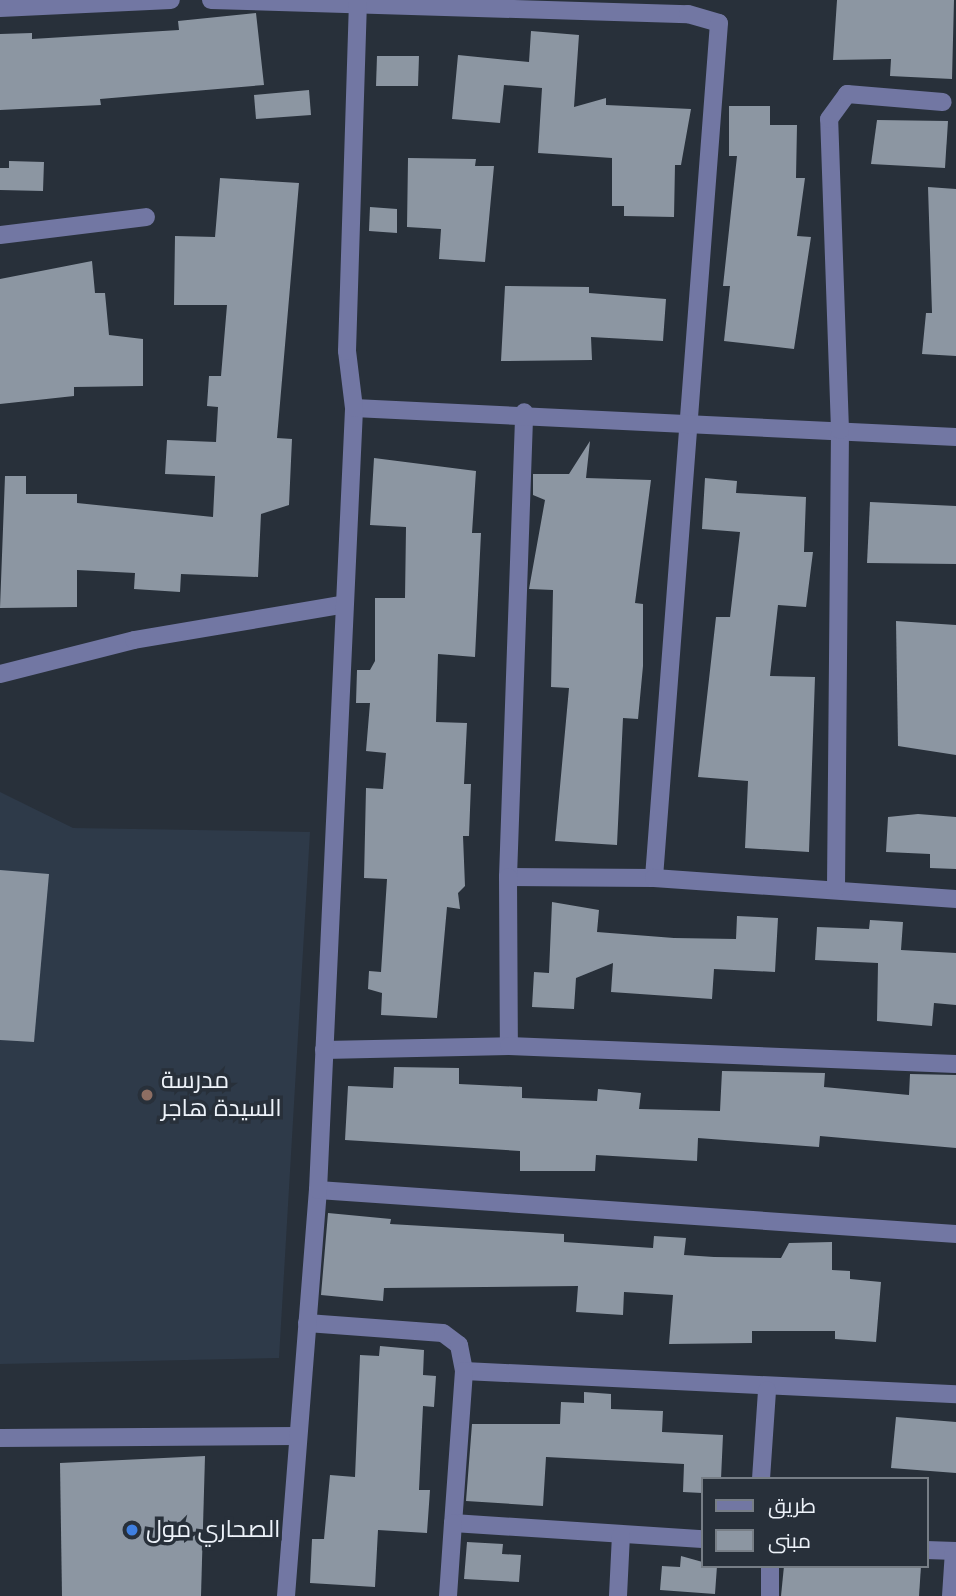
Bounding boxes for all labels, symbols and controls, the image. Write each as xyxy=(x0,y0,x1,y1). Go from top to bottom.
place label: مدرسة السيدة هاجر xyxy=(161,1067,282,1123)
marker: مدرسة السيدة هاجر xyxy=(139,1087,155,1103)
legend xyxy=(701,1477,928,1568)
text: طريق xyxy=(768,1493,816,1519)
place label: الصحاري مول xyxy=(146,1516,281,1544)
marker: الصحاري مول xyxy=(124,1522,140,1538)
text: مبنى xyxy=(768,1528,811,1554)

